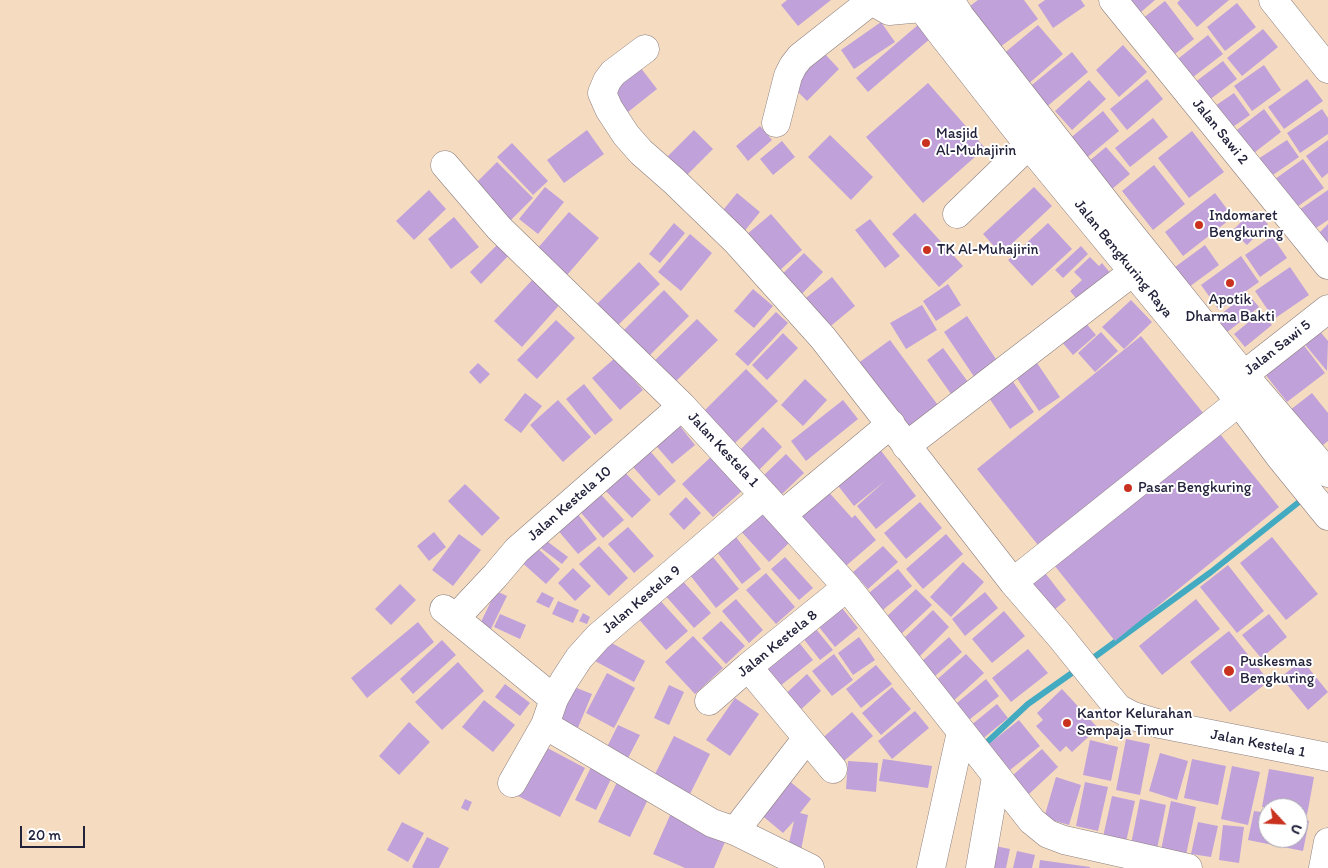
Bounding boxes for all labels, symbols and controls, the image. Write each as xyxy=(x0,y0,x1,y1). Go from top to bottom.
street label: Jalan Sawi 2 xyxy=(1188,95,1252,169)
place label: Masjid Al-Muhajirin xyxy=(936,125,1016,160)
marker: Masjid Al-Muhajirin xyxy=(920,137,932,149)
street label: Jalan Bengkuring Raya xyxy=(1070,196,1176,322)
place label: Indomaret Bengkuring xyxy=(1209,207,1283,242)
marker: Indomaret Bengkuring xyxy=(1193,219,1205,231)
place label: TK Al-Muhajirin xyxy=(937,241,1038,259)
marker: TK Al-Muhajirin xyxy=(921,244,933,256)
marker: Apotik Dharma Bakti xyxy=(1224,277,1236,289)
place label: Apotik Dharma Bakti xyxy=(1185,291,1275,326)
street label: Jalan Sawi 5 xyxy=(1241,316,1315,380)
street label: Jalan Kestela 1 xyxy=(684,409,762,491)
street label: Jalan Kestela 10 xyxy=(524,463,616,545)
place label: Pasar Bengkuring xyxy=(1138,479,1251,497)
marker: Pasar Bengkuring xyxy=(1122,482,1134,494)
street label: Jalan Kestela 9 xyxy=(599,562,685,638)
street label: Jalan Kestela 8 xyxy=(734,606,822,682)
place label: Puskesmas Bengkuring xyxy=(1240,653,1314,688)
marker: Puskesmas Bengkuring xyxy=(1222,664,1236,678)
place label: Kantor Kelurahan Sempaja Timur xyxy=(1077,705,1192,740)
marker: Kantor Kelurahan Sempaja Timur xyxy=(1061,717,1073,729)
street label: Jalan Kestela 1 xyxy=(1209,726,1307,762)
north arrow xyxy=(1258,798,1308,848)
scale bar xyxy=(22,816,88,848)
text: U xyxy=(1286,821,1306,837)
text: 20 m xyxy=(28,826,61,844)

